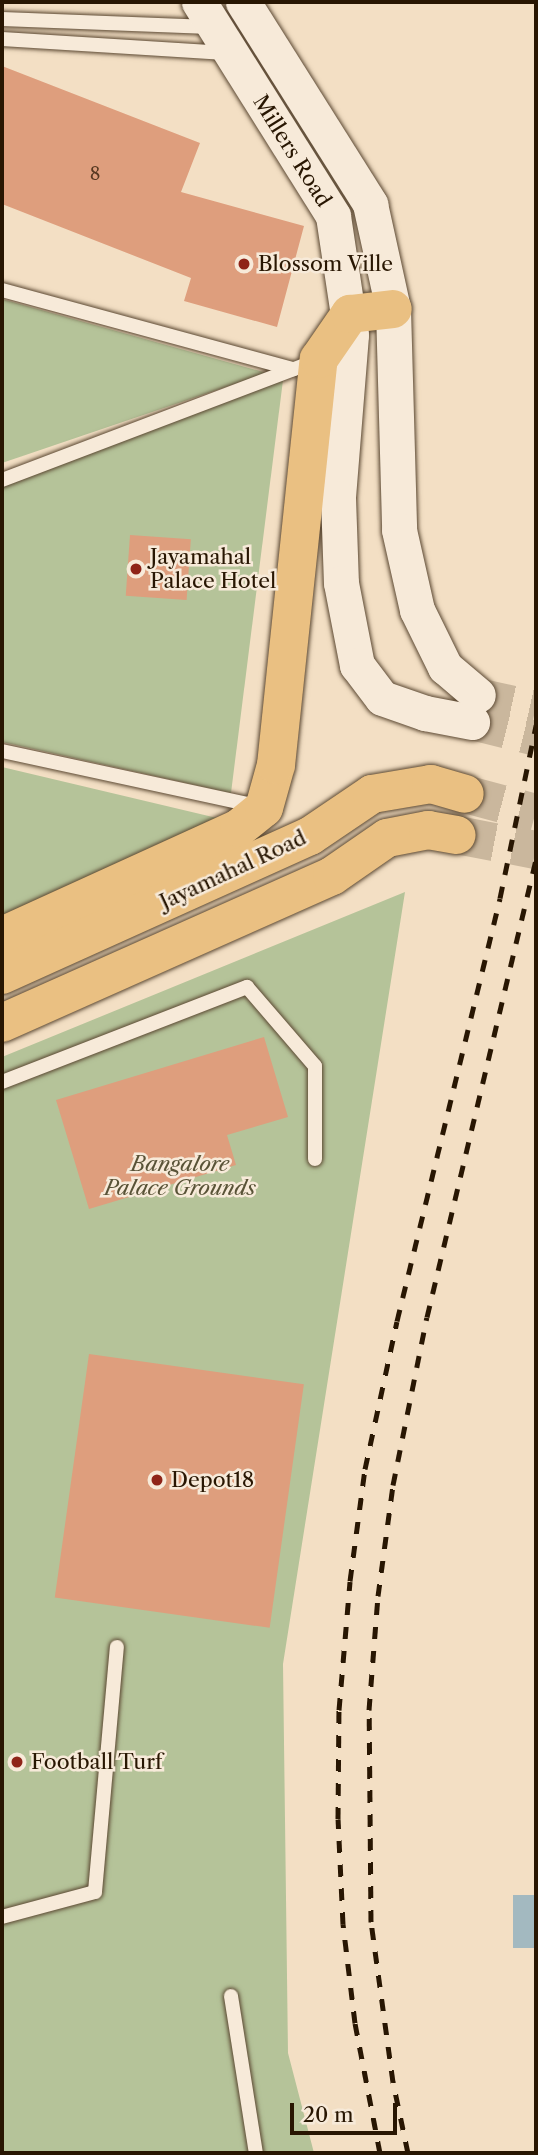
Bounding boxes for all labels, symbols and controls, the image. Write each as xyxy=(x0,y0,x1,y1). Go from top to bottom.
street label: Millers Road xyxy=(248,90,336,212)
house number: 8 xyxy=(90,163,100,185)
place label: Blossom Ville xyxy=(258,251,394,277)
marker: Blossom Ville xyxy=(236,256,252,272)
place label: Jayamahal Palace Hotel xyxy=(150,544,276,594)
marker: Jayamahal Palace Hotel xyxy=(128,561,144,577)
street label: Jayamahal Road xyxy=(156,825,310,915)
park label: Bangalore Palace Grounds xyxy=(104,1151,256,1201)
place label: Depot18 xyxy=(171,1467,254,1493)
marker: Depot18 xyxy=(149,1472,165,1488)
place label: Football Turf xyxy=(31,1749,163,1775)
marker: Football Turf xyxy=(9,1754,25,1770)
scale bar xyxy=(293,2088,400,2132)
text: 20 m xyxy=(303,2102,354,2127)

